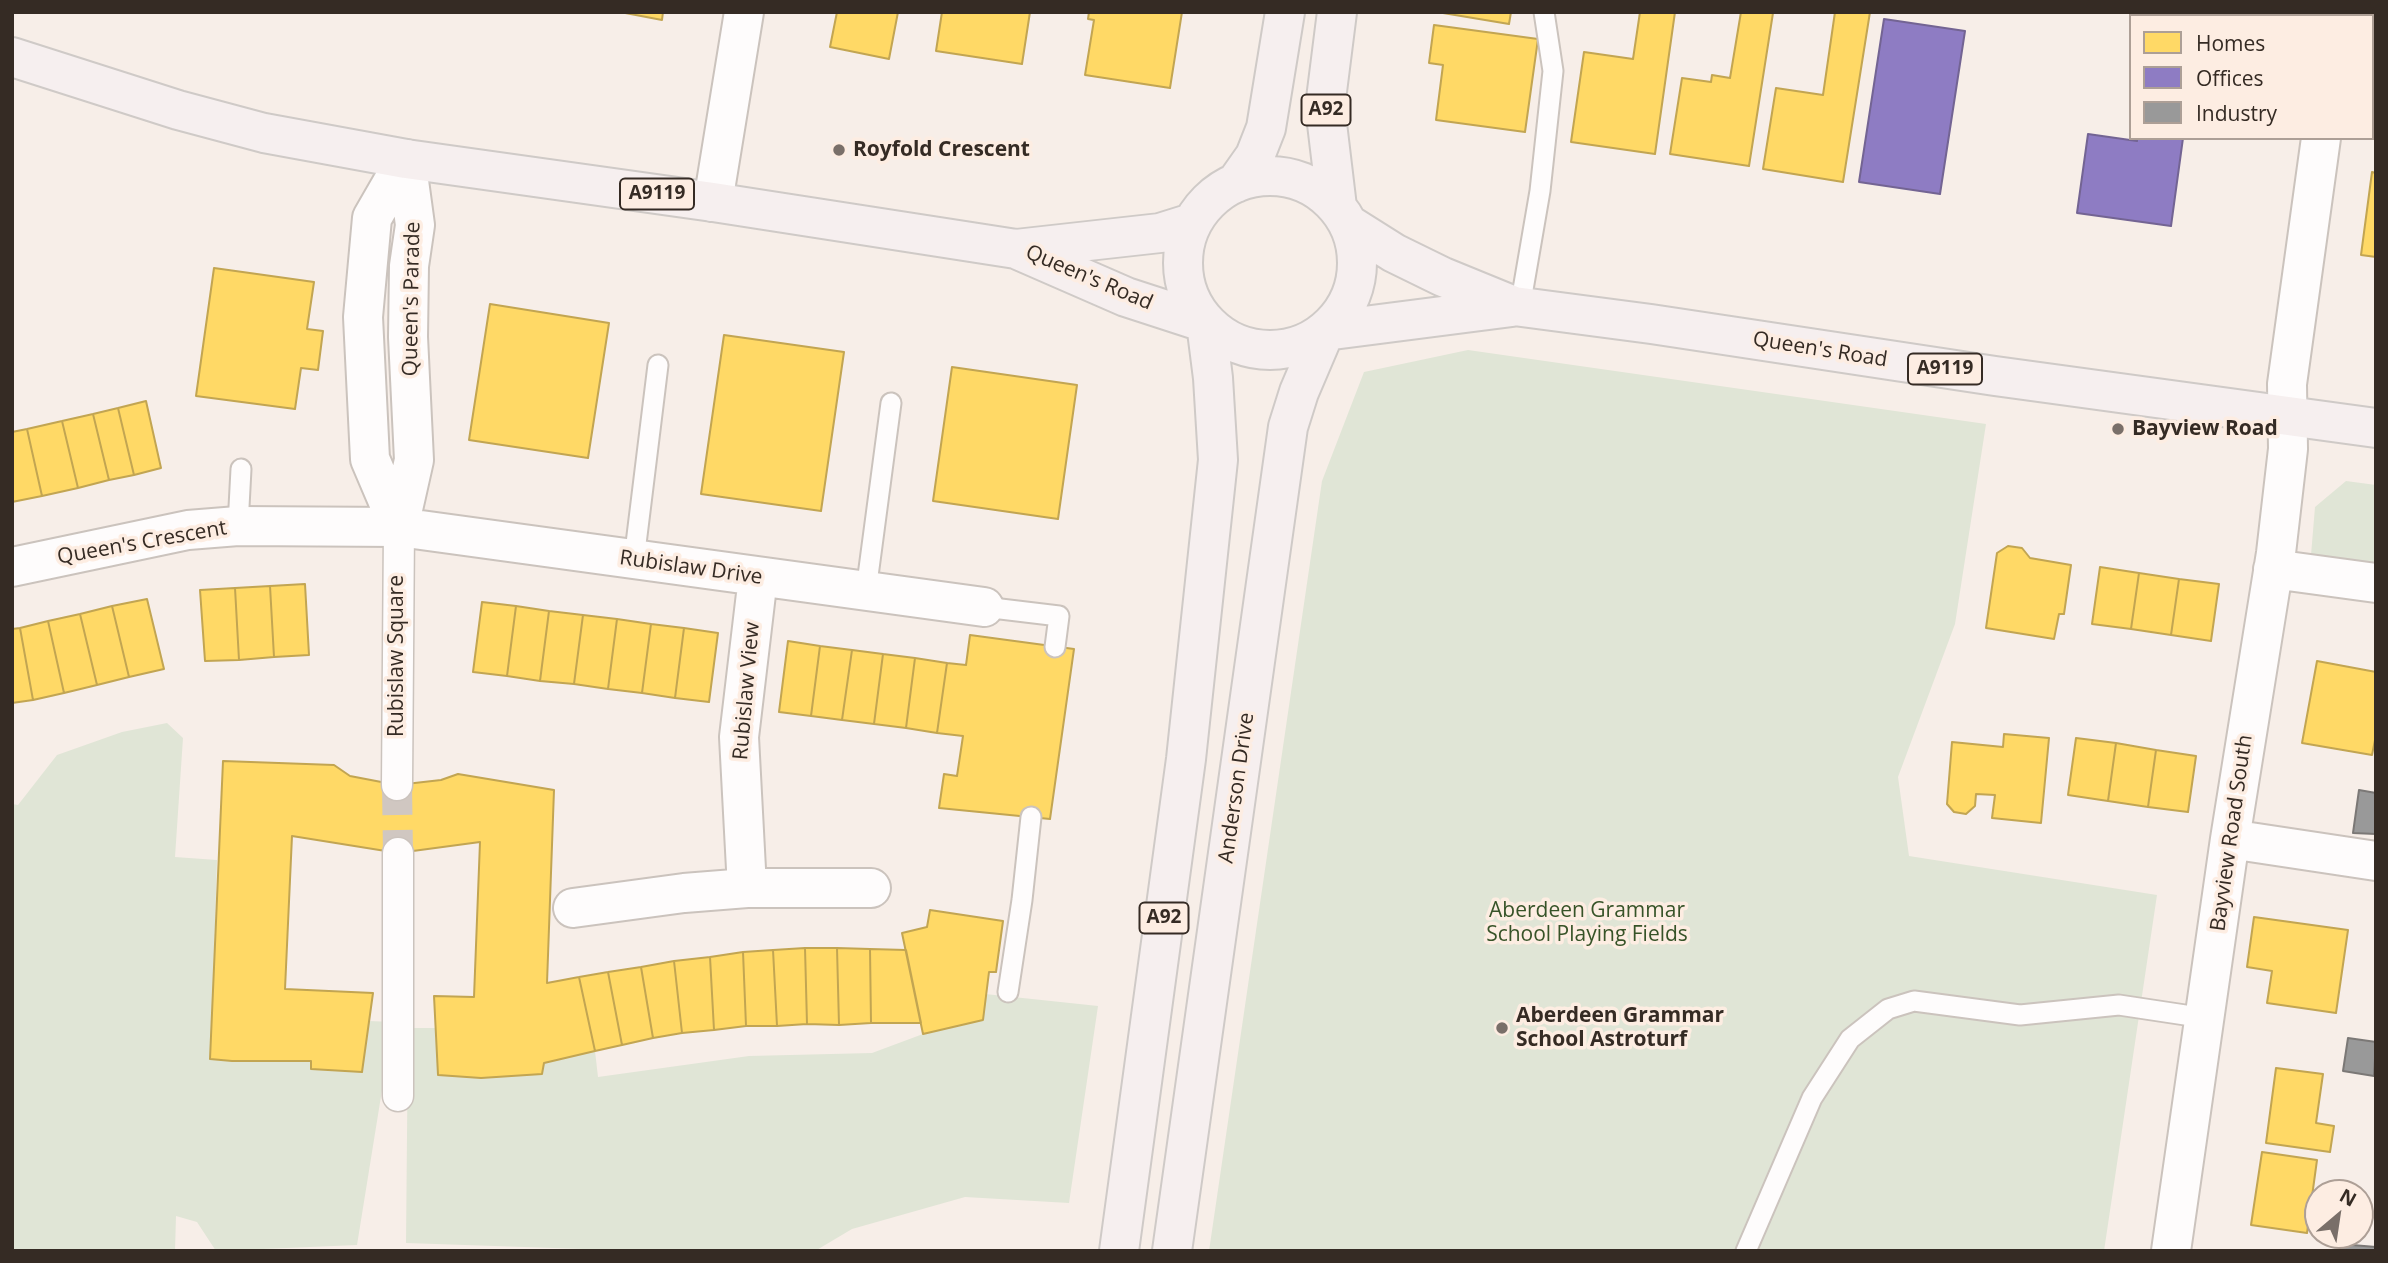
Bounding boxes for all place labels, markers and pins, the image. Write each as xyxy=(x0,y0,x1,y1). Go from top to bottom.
place label: Royfold Crescent xyxy=(853,137,1030,163)
marker: Royfold Crescent xyxy=(831,142,847,158)
place label: Bayview Road xyxy=(2132,416,2278,442)
marker: Bayview Road xyxy=(2110,421,2126,437)
place label: Aberdeen Grammar School Astroturf xyxy=(1516,1003,1724,1053)
marker: Aberdeen Grammar School Astroturf xyxy=(1494,1020,1510,1036)

